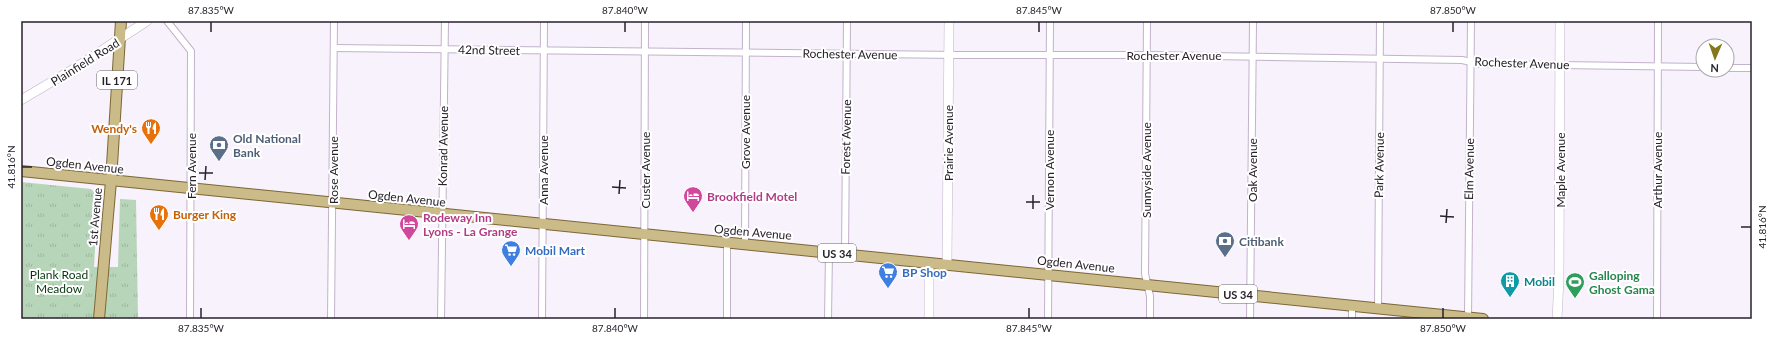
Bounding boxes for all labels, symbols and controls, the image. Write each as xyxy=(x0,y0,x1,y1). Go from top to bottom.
text: 87.835°W xyxy=(188,4,235,16)
text: 87.840°W xyxy=(602,4,649,16)
text: 87.845°W xyxy=(1016,4,1063,16)
text: 87.850°W xyxy=(1430,4,1477,16)
street label: Plainfield Road xyxy=(48,35,122,89)
north arrow xyxy=(1695,38,1735,78)
street label: 42nd Street xyxy=(458,42,521,58)
street label: Rochester Avenue xyxy=(802,46,898,62)
street label: Rochester Avenue xyxy=(1126,48,1222,63)
street label: Rochester Avenue xyxy=(1474,54,1570,72)
text: N xyxy=(1710,62,1719,75)
road number: IL 171 xyxy=(97,71,137,89)
street label: Grove Avenue xyxy=(738,95,753,169)
street label: Forest Avenue xyxy=(838,99,854,175)
street label: Prairie Avenue xyxy=(941,105,956,181)
street label: Konrad Avenue xyxy=(435,106,451,186)
restaurant icon: Wendy's xyxy=(140,117,162,145)
place label: Wendy's xyxy=(91,121,137,136)
street label: Sunnyside Avenue xyxy=(1139,122,1154,218)
street label: Vernon Avenue xyxy=(1042,130,1057,210)
place label: Old National Bank xyxy=(233,131,301,160)
street label: Custer Avenue xyxy=(638,132,653,208)
street label: Park Avenue xyxy=(1371,132,1387,198)
street label: Maple Avenue xyxy=(1553,132,1568,208)
street label: Arthur Avenue xyxy=(1650,132,1665,208)
street label: Fern Avenue xyxy=(184,133,199,199)
bank icon: Old National Bank xyxy=(208,134,230,162)
street label: Anna Avenue xyxy=(536,135,551,205)
street label: Rose Avenue xyxy=(326,136,341,204)
street label: Oak Avenue xyxy=(1245,138,1260,202)
street label: Elm Avenue xyxy=(1461,138,1477,200)
text: 41.816°N xyxy=(5,145,17,189)
street label: Ogden Avenue xyxy=(46,153,124,177)
hotel icon: Brookfield Motel xyxy=(682,185,704,213)
street label: Ogden Avenue xyxy=(368,186,446,210)
street label: 1st Avenue xyxy=(85,187,105,247)
place label: Brookfield Motel xyxy=(707,189,797,204)
restaurant icon: Burger King xyxy=(148,203,170,231)
text: 41.816°N xyxy=(1756,205,1768,249)
place label: Burger King xyxy=(173,207,237,222)
place label: Rodeway Inn Lyons - La Grange xyxy=(423,210,518,239)
hotel icon: Rodeway Inn Lyons - La Grange xyxy=(398,213,420,241)
street label: Ogden Avenue xyxy=(714,221,792,243)
bank icon: Citibank xyxy=(1214,230,1236,258)
place label: Citibank xyxy=(1239,234,1284,249)
supermarket icon: Mobil Mart xyxy=(500,239,522,267)
place label: Mobil Mart xyxy=(525,243,586,258)
road number: US 34 xyxy=(818,244,856,262)
street label: Ogden Avenue xyxy=(1037,252,1115,276)
supermarket icon: BP Shop xyxy=(877,261,899,289)
place label: BP Shop xyxy=(902,265,947,280)
park label: Plank Road Meadow xyxy=(30,267,88,296)
place label: Galloping Ghost Gama xyxy=(1589,268,1655,297)
building icon: Mobil xyxy=(1499,270,1521,298)
sports icon: Galloping Ghost Gama xyxy=(1564,271,1586,299)
place label: Mobil xyxy=(1524,274,1555,289)
road number: US 34 xyxy=(1219,285,1257,303)
text: 87.835°W xyxy=(178,322,225,334)
text: 87.840°W xyxy=(592,322,639,334)
text: 87.845°W xyxy=(1006,322,1053,334)
text: 87.850°W xyxy=(1420,322,1467,334)

